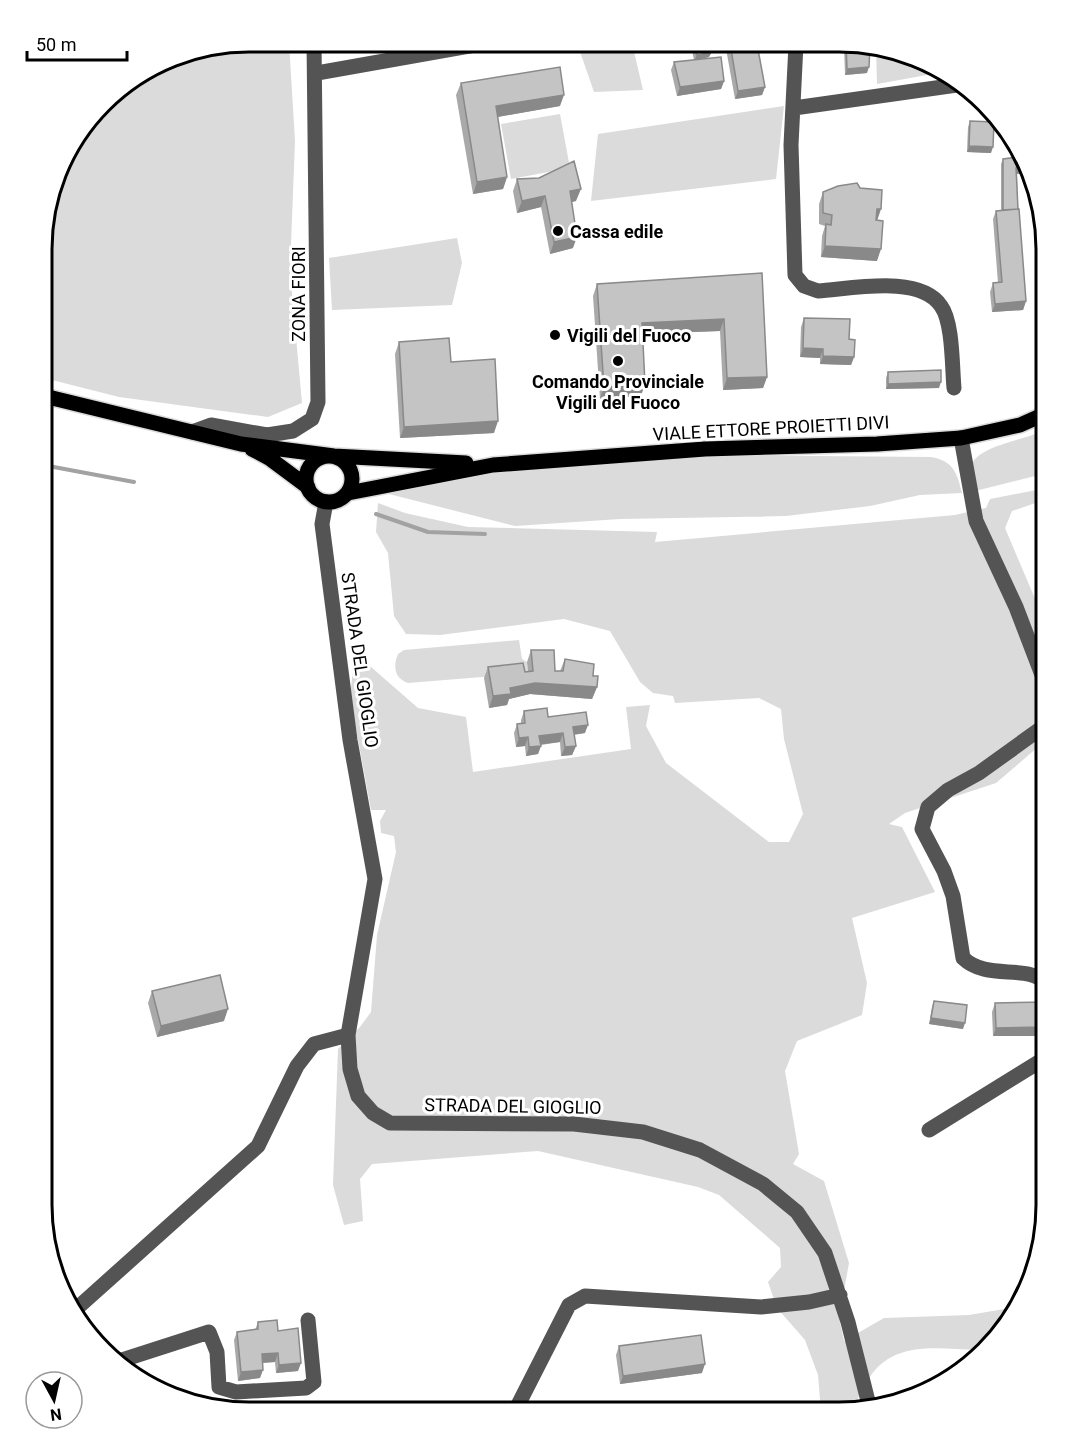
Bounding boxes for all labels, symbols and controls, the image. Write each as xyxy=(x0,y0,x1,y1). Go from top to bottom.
scale bar xyxy=(27,24,128,62)
text: 50 m xyxy=(36,34,76,55)
place label: Cassa edile xyxy=(570,221,663,242)
marker: Cassa edile xyxy=(551,224,565,238)
street label: ZONA FIORI xyxy=(288,246,309,342)
place label: Vigili del Fuoco xyxy=(567,325,691,346)
marker: Vigili del Fuoco xyxy=(548,328,562,342)
marker: Comando Provinciale Vigili del Fuoco xyxy=(611,354,625,368)
place label: Comando Provinciale Vigili del Fuoco xyxy=(532,371,704,413)
street label: VIALE ETTORE PROIETTI DIVI xyxy=(652,411,890,445)
street label: STRADA DEL GIOGLIO xyxy=(337,571,383,749)
street label: STRADA DEL GIOGLIO xyxy=(424,1094,602,1118)
north arrow xyxy=(24,1370,84,1430)
text: N xyxy=(49,1404,63,1425)

